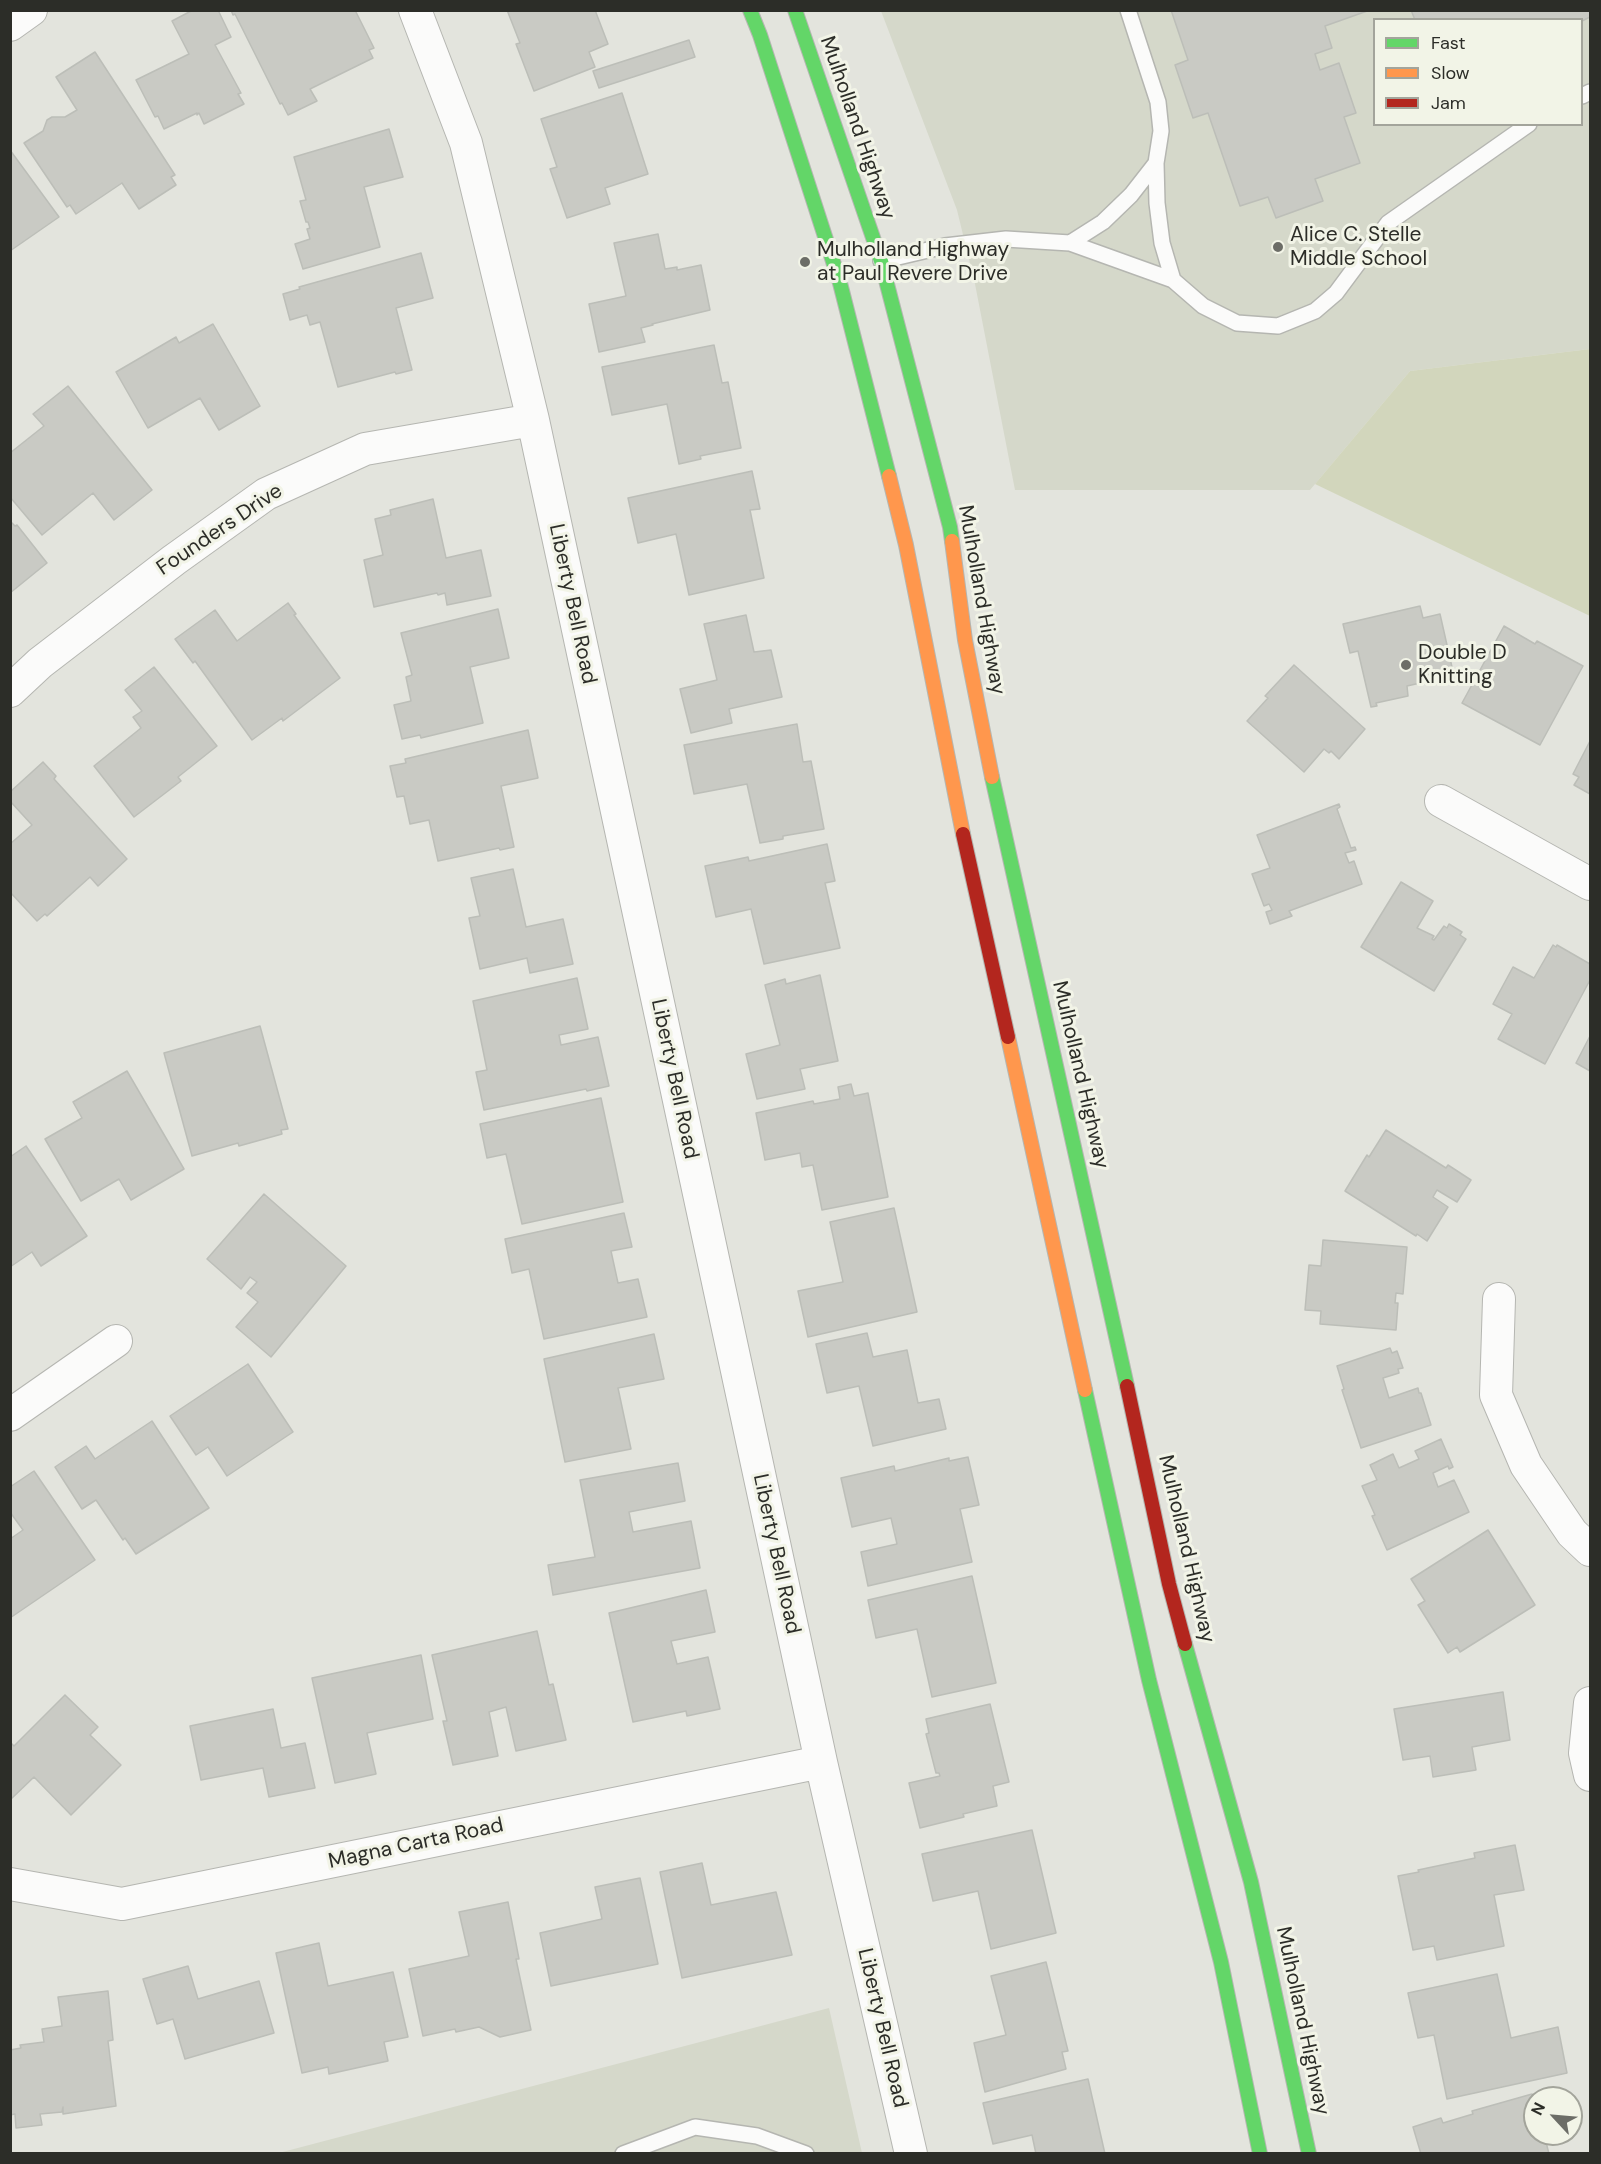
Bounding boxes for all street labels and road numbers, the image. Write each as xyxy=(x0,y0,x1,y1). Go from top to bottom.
street label: Mulholland Highway xyxy=(814,33,900,223)
street label: Founders Drive xyxy=(152,479,288,581)
street label: Mulholland Highway xyxy=(952,503,1010,697)
street label: Liberty Bell Road xyxy=(543,522,601,686)
street label: Mulholland Highway xyxy=(1046,979,1114,1171)
street label: Liberty Bell Road xyxy=(645,997,703,1161)
street label: Mulholland Highway xyxy=(1152,1453,1220,1645)
street label: Liberty Bell Road xyxy=(747,1472,805,1636)
street label: Magna Carta Road xyxy=(326,1813,506,1875)
street label: Mulholland Highway xyxy=(1270,1924,1334,2118)
street label: Liberty Bell Road xyxy=(851,1946,913,2110)

